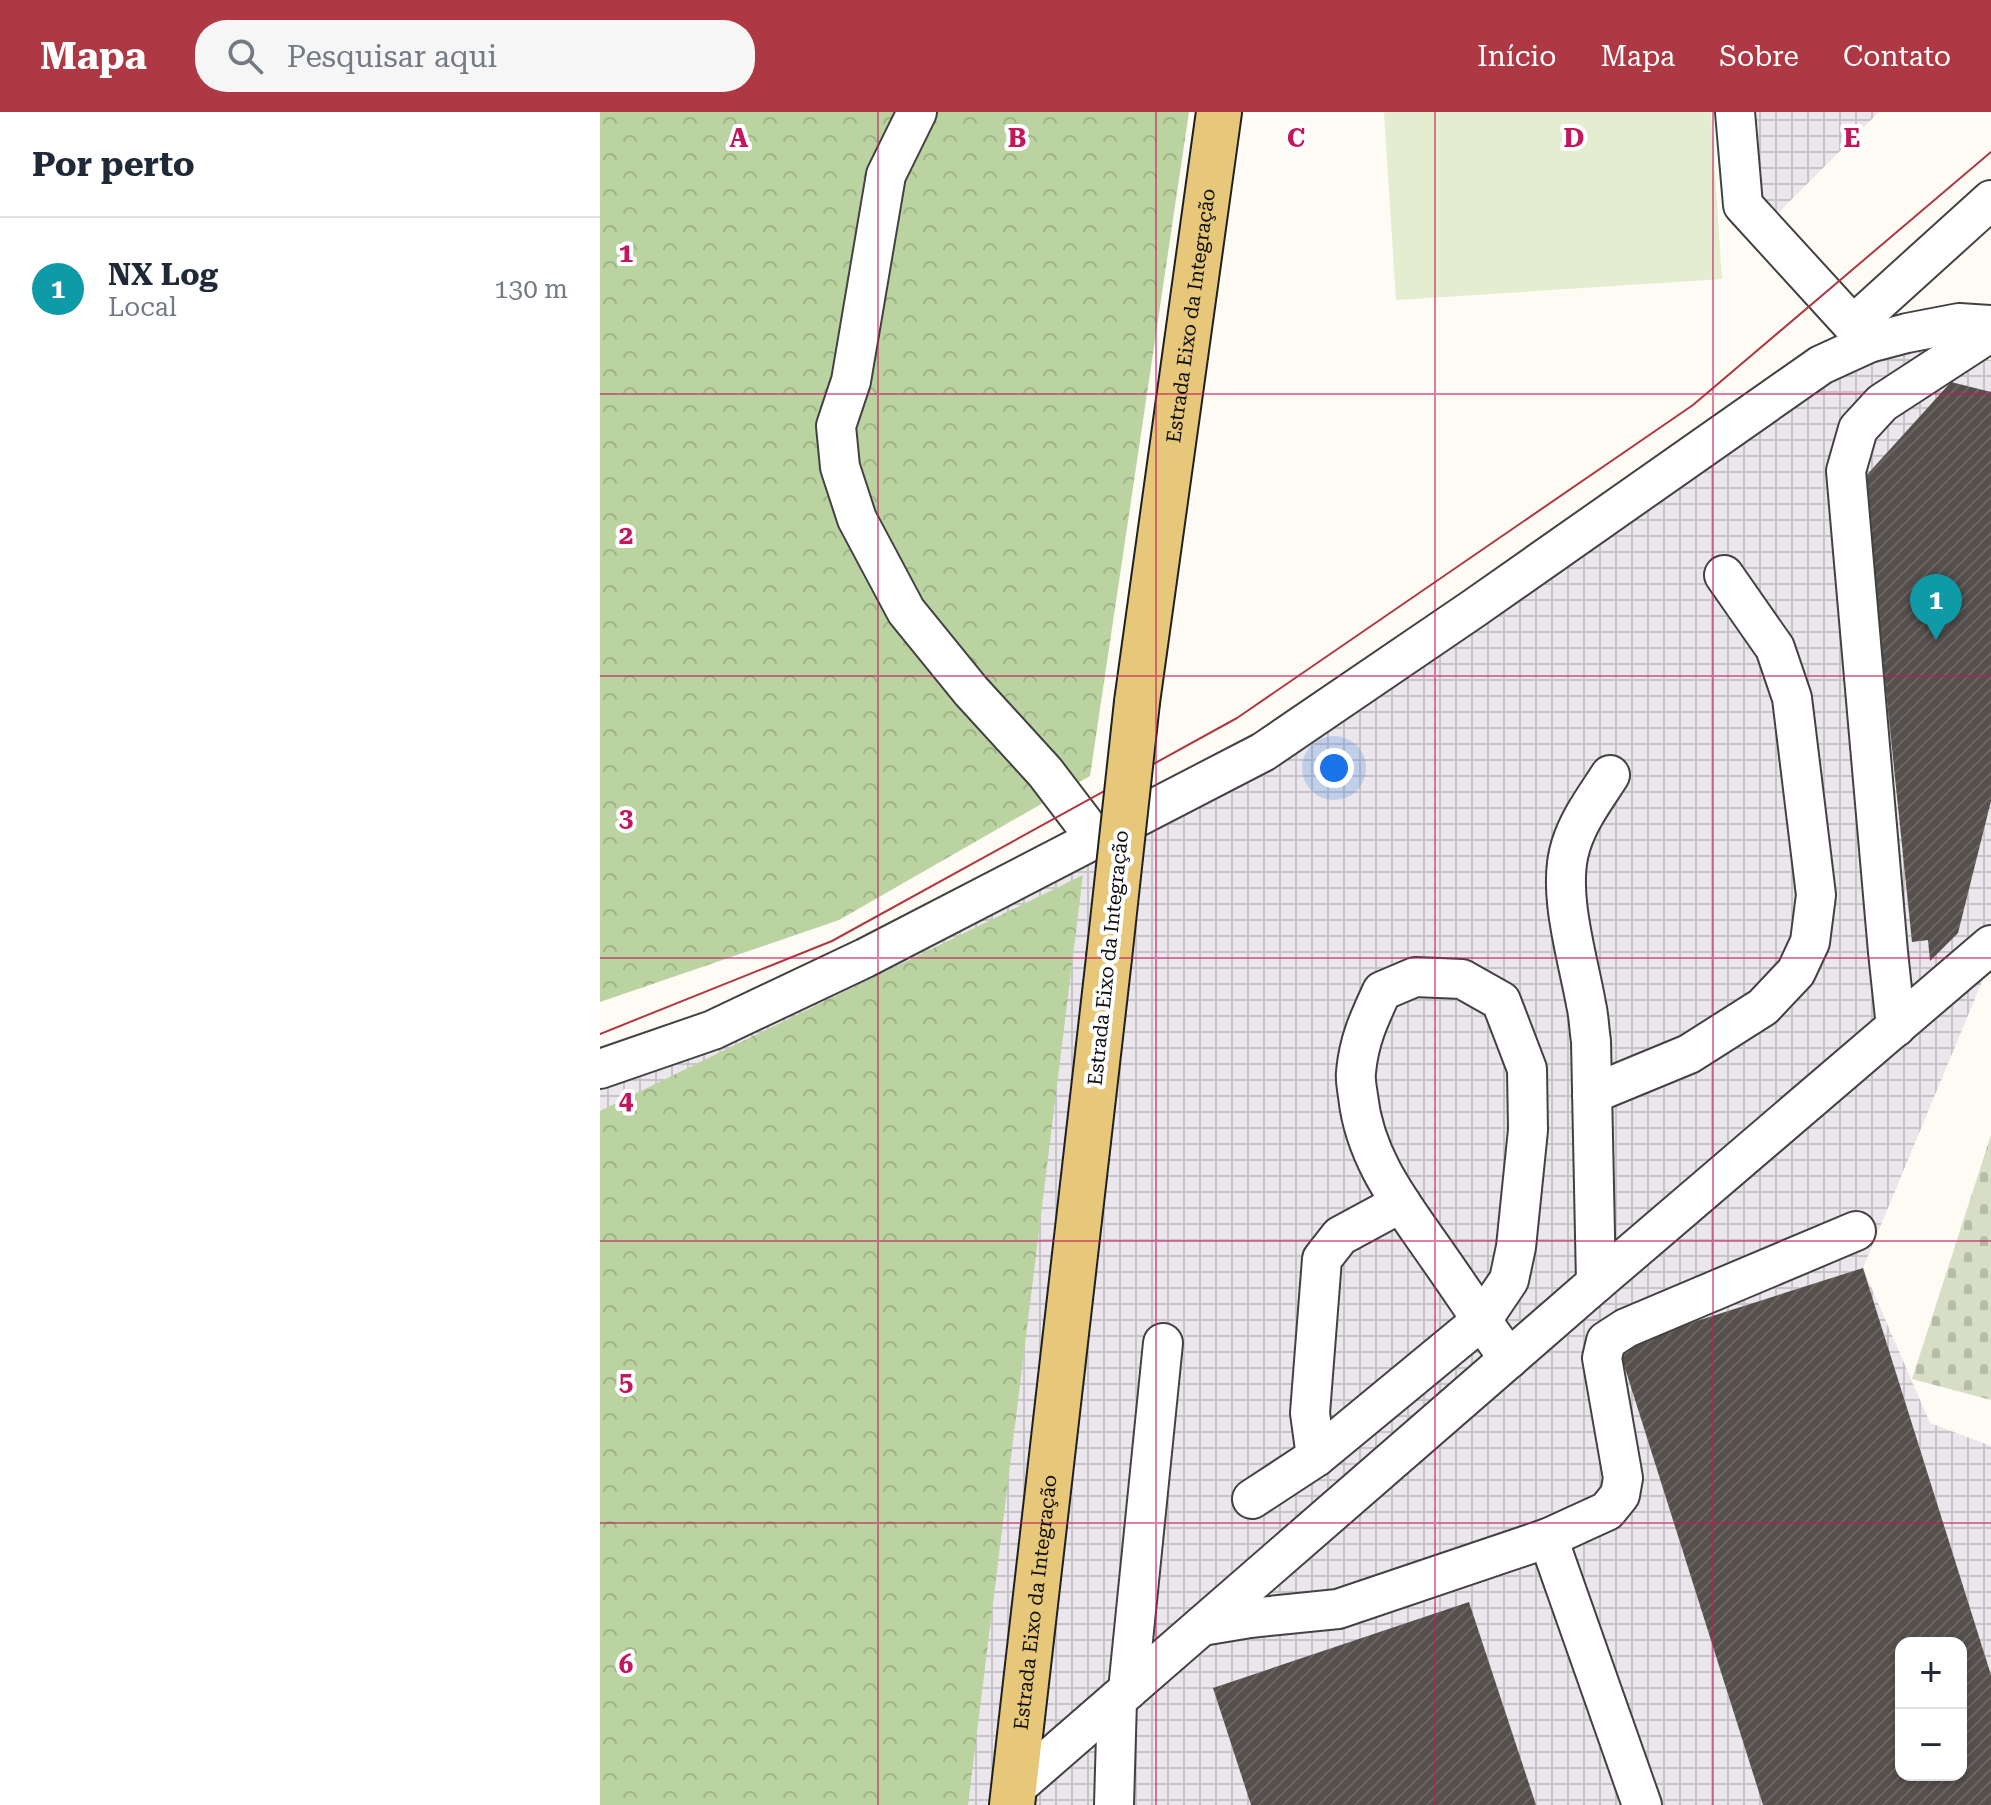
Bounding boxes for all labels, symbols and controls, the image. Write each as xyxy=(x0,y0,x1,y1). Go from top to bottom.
search box xyxy=(195,20,755,92)
text: Mapa xyxy=(40,34,147,78)
icon: search xyxy=(223,34,267,78)
text: Pesquisar aqui xyxy=(287,39,497,74)
text: Início xyxy=(1477,40,1556,73)
text: Mapa xyxy=(1600,40,1675,73)
text: Sobre xyxy=(1719,40,1799,73)
text: Contato xyxy=(1843,40,1951,73)
text: A xyxy=(730,123,749,153)
text: B xyxy=(1008,123,1026,153)
text: C xyxy=(1287,123,1305,153)
text: D xyxy=(1564,123,1584,153)
text: E xyxy=(1844,123,1860,153)
text: Por perto xyxy=(32,144,195,184)
street label: Estrada Eixo da Integração xyxy=(1161,187,1220,445)
text: 1 xyxy=(619,238,633,268)
text: NX Log xyxy=(108,257,218,292)
text: 1 xyxy=(51,274,65,304)
text: 130 m xyxy=(494,274,568,304)
text: Local xyxy=(108,292,177,322)
text: 2 xyxy=(619,520,633,550)
pin: 1 xyxy=(1910,574,1962,640)
your location xyxy=(1314,748,1354,788)
text: 3 xyxy=(619,803,633,833)
street label: Estrada Eixo da Integração xyxy=(1083,829,1133,1087)
text: 4 xyxy=(619,1085,634,1115)
text: 5 xyxy=(619,1367,633,1397)
street label: Estrada Eixo da Integração xyxy=(1009,1473,1062,1731)
map controls xyxy=(1895,1637,1967,1781)
button: + xyxy=(1895,1637,1967,1709)
text: 6 xyxy=(619,1649,633,1679)
button: − xyxy=(1895,1709,1967,1781)

